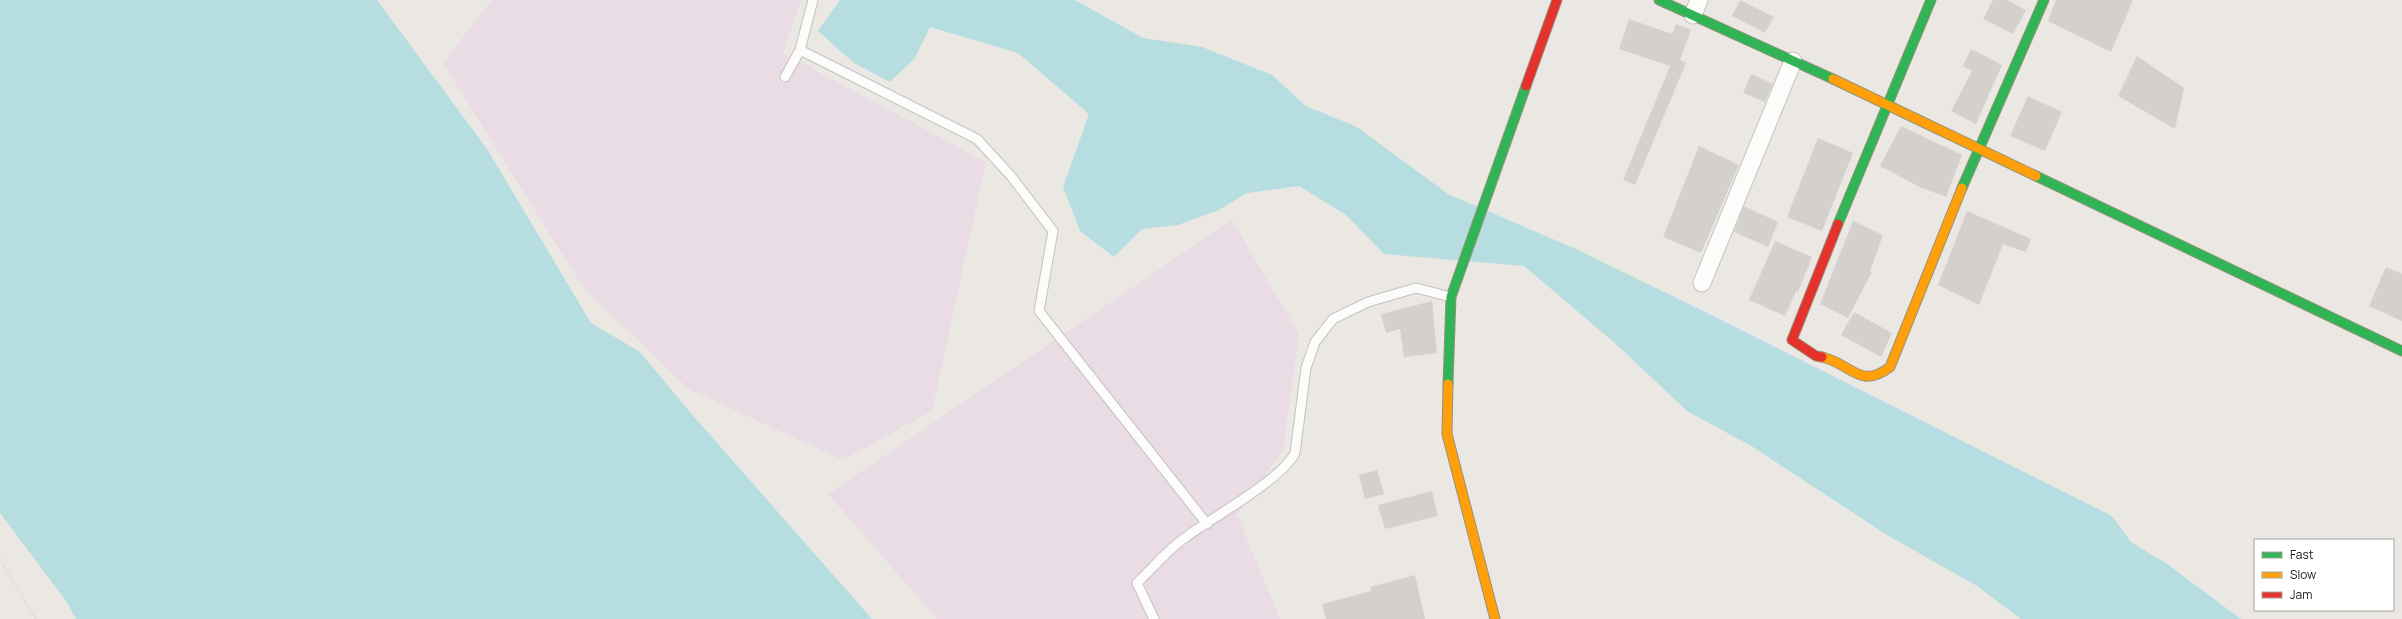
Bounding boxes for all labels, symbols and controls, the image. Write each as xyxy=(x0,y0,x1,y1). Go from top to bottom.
legend xyxy=(2254,539,2394,611)
text: Fast xyxy=(2290,546,2314,563)
text: Slow xyxy=(2290,566,2316,583)
text: Jam xyxy=(2290,586,2312,603)

